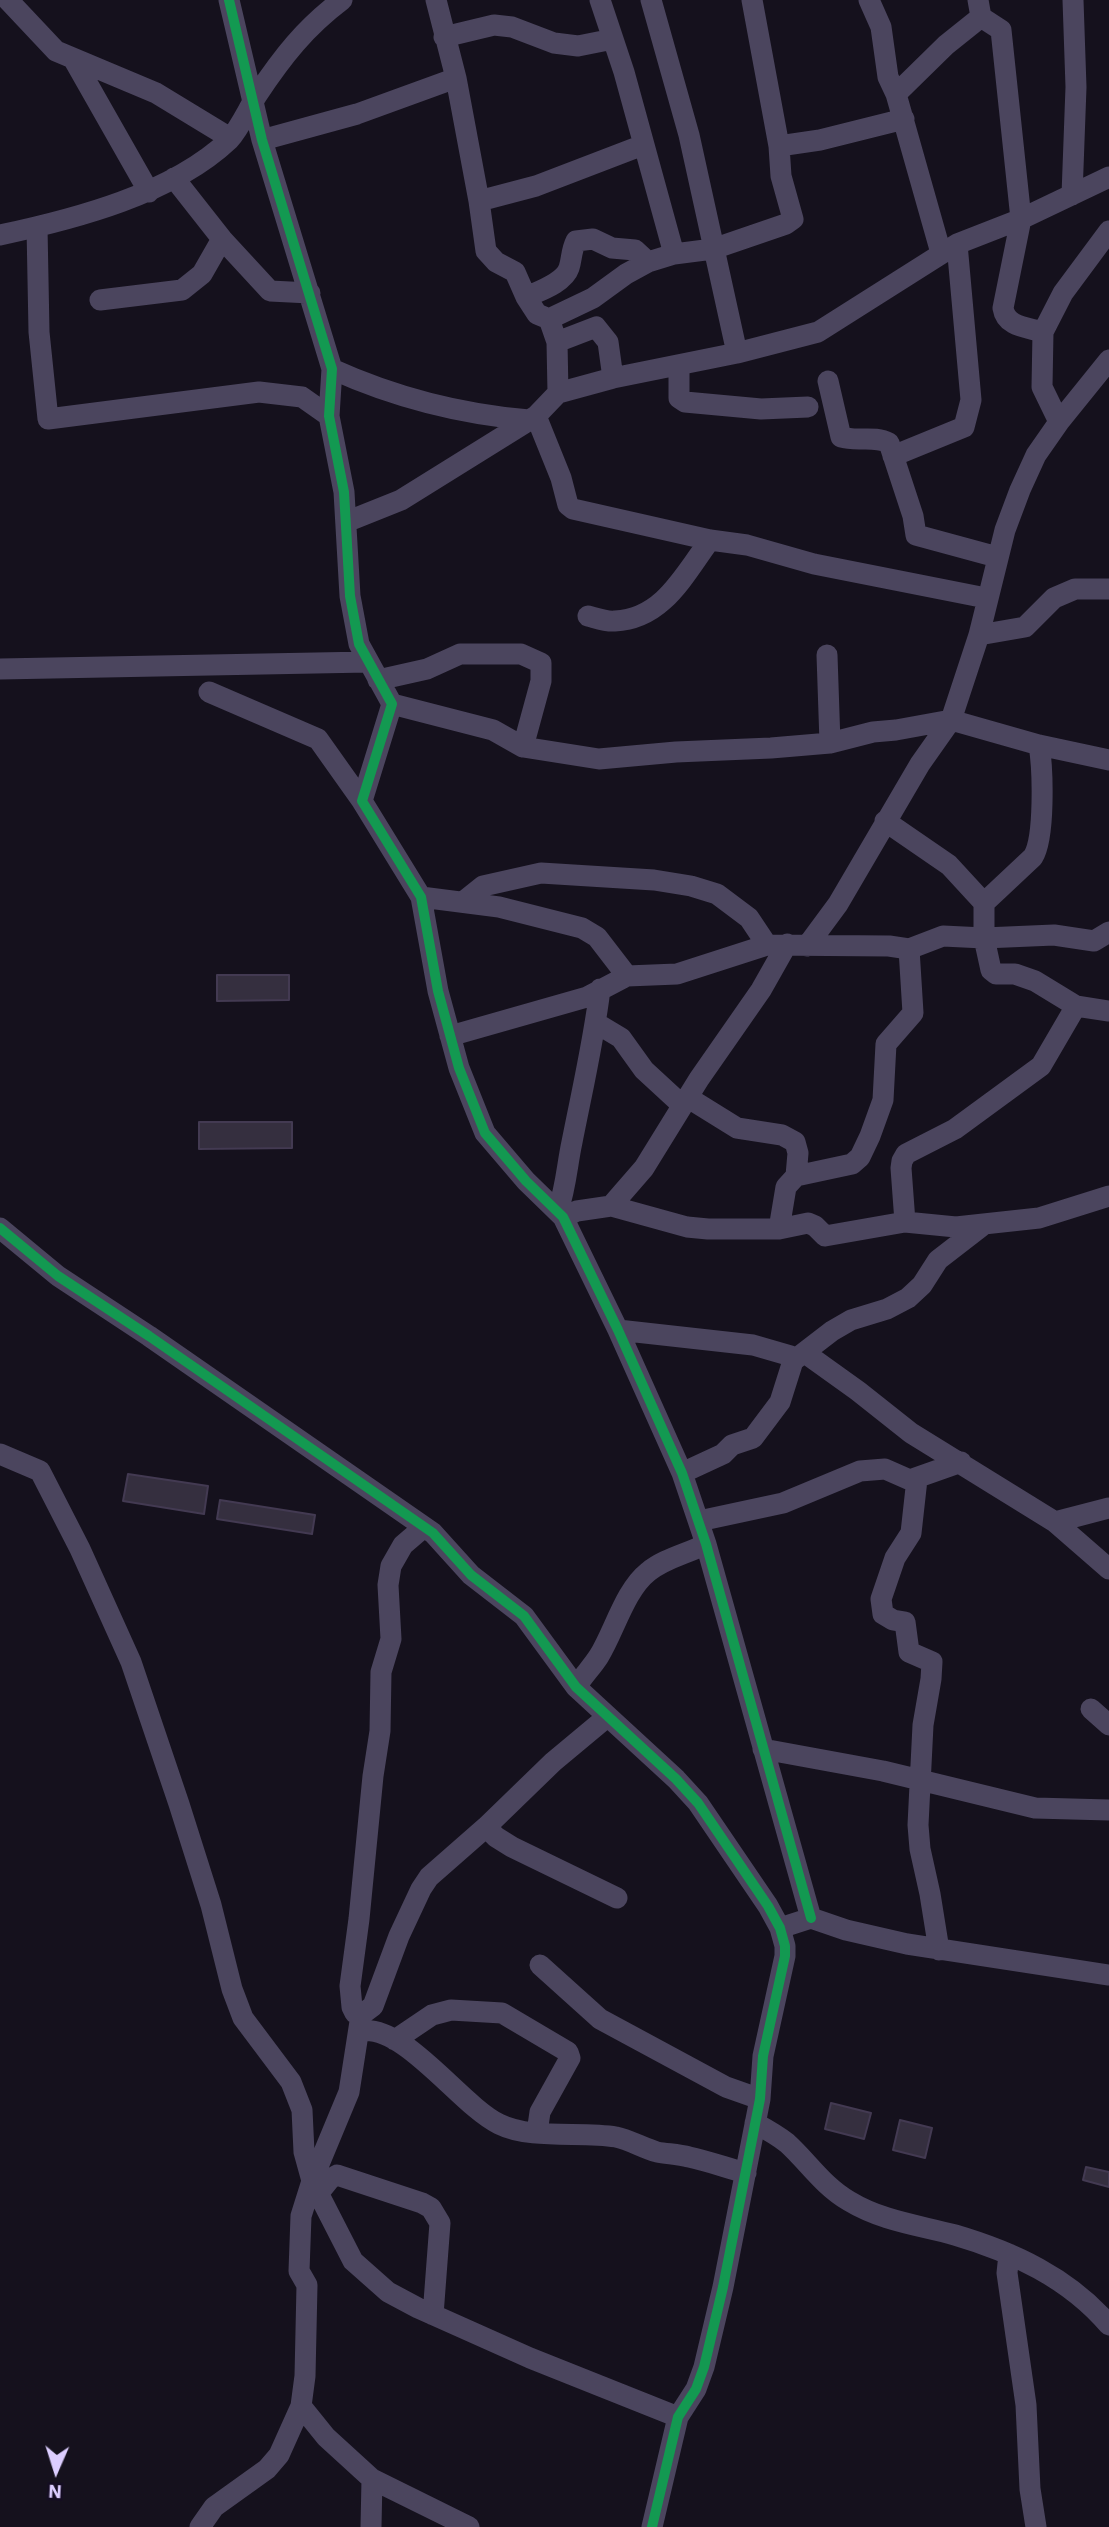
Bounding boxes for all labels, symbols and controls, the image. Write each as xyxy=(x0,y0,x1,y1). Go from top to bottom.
north arrow xyxy=(21,2436,91,2506)
text: N xyxy=(47,2480,62,2504)

